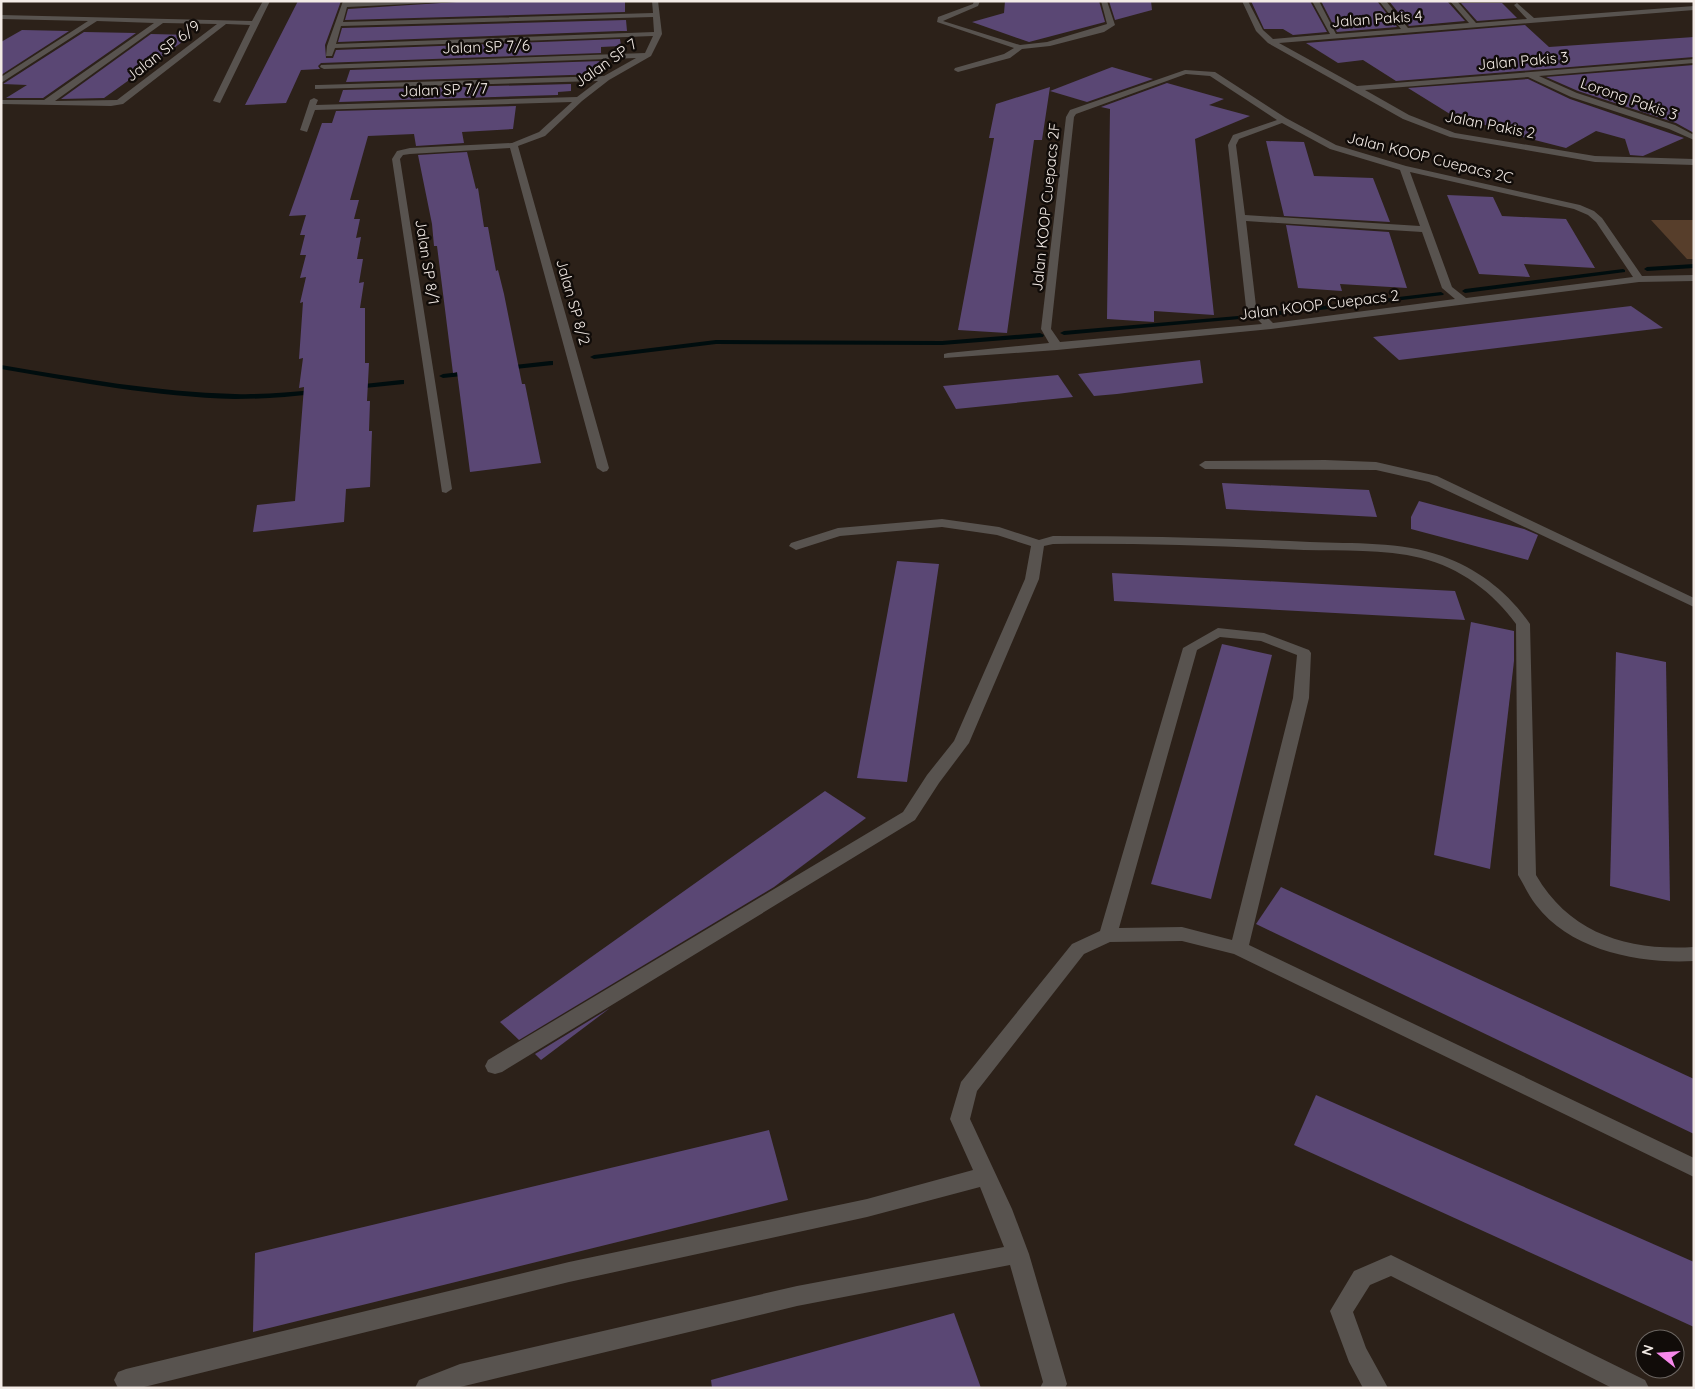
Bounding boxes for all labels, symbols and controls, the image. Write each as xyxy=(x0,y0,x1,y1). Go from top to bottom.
street label: Jalan Pakis 4 xyxy=(1331,6,1423,31)
street label: Jalan SP 6/9 xyxy=(122,16,203,85)
street label: Jalan SP 7 xyxy=(571,34,641,91)
street label: Jalan SP 7/6 xyxy=(442,35,530,58)
street label: Jalan Pakis 3 xyxy=(1477,47,1569,74)
street label: Lorong Pakis 3 xyxy=(1578,73,1681,124)
street label: Jalan SP 7/7 xyxy=(400,78,488,101)
street label: Jalan Pakis 2 xyxy=(1443,106,1537,143)
street label: Jalan KOOP Cuepacs 2F xyxy=(1027,122,1064,292)
street label: Jalan KOOP Cuepacs 2C xyxy=(1345,128,1515,187)
street label: Jalan SP 8/1 xyxy=(411,218,444,306)
street label: Jalan SP 8/2 xyxy=(552,257,595,347)
street label: Jalan KOOP Cuepacs 2 xyxy=(1238,285,1400,324)
north arrow xyxy=(1635,1329,1685,1379)
text: N xyxy=(1637,1343,1658,1358)

